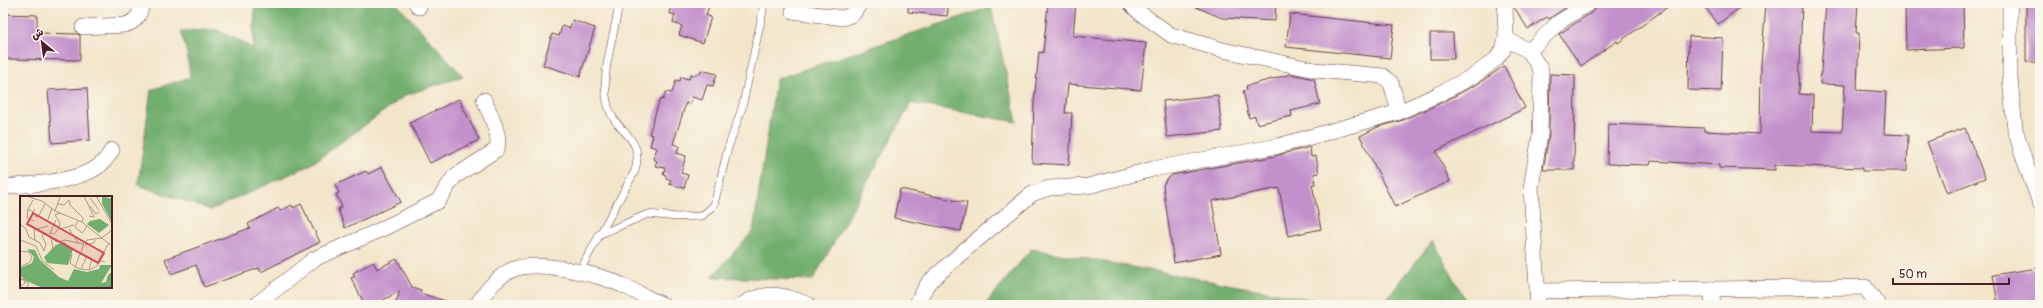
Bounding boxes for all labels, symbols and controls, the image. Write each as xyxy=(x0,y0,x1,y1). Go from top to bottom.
north arrow xyxy=(22,22,62,62)
text: ش xyxy=(29,25,46,42)
inset map xyxy=(20,196,112,288)
scale bar xyxy=(1893,260,2009,286)
text: 50 m xyxy=(1899,267,1927,282)

